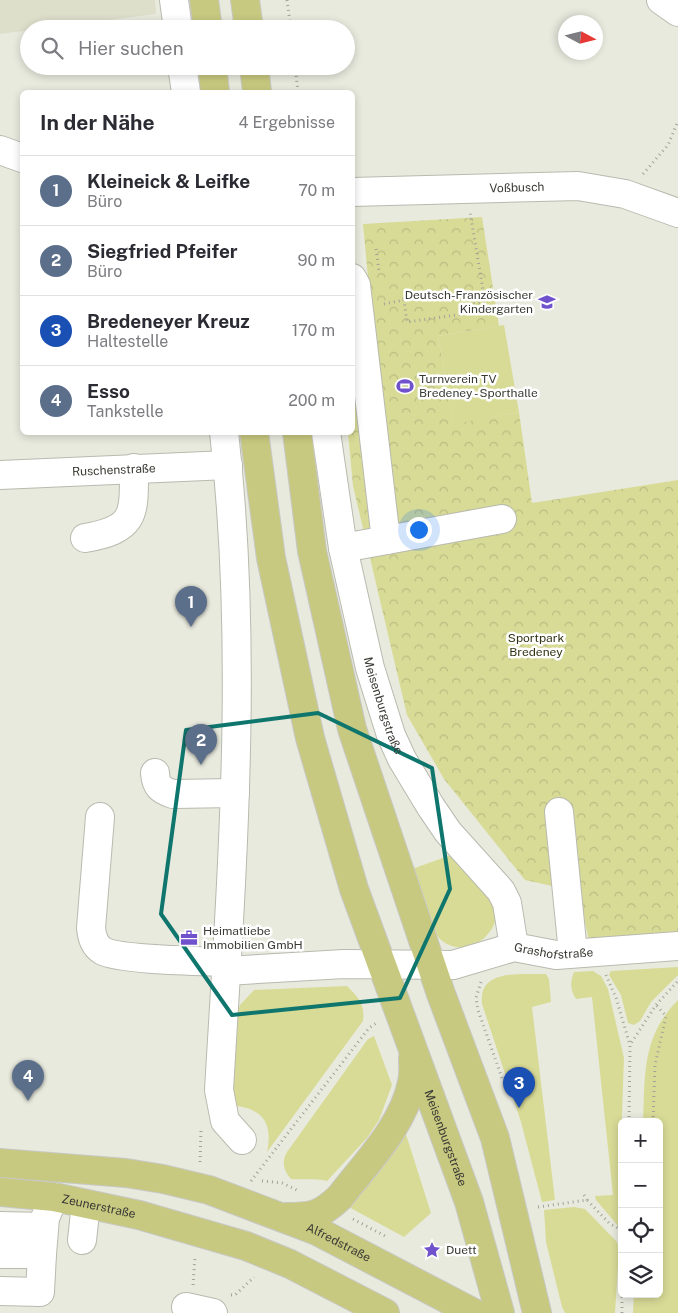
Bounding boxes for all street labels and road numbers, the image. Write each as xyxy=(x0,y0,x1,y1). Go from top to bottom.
street label: Voßbusch xyxy=(489,180,545,195)
street label: Ruschenstraße xyxy=(72,461,156,479)
street label: Meisenburgstraße xyxy=(361,656,406,757)
street label: Grashofstraße xyxy=(513,940,594,962)
street label: Meisenburgstraße xyxy=(421,1088,470,1188)
street label: Zeunerstraße xyxy=(60,1192,137,1221)
street label: Alfredstraße xyxy=(304,1221,373,1265)

